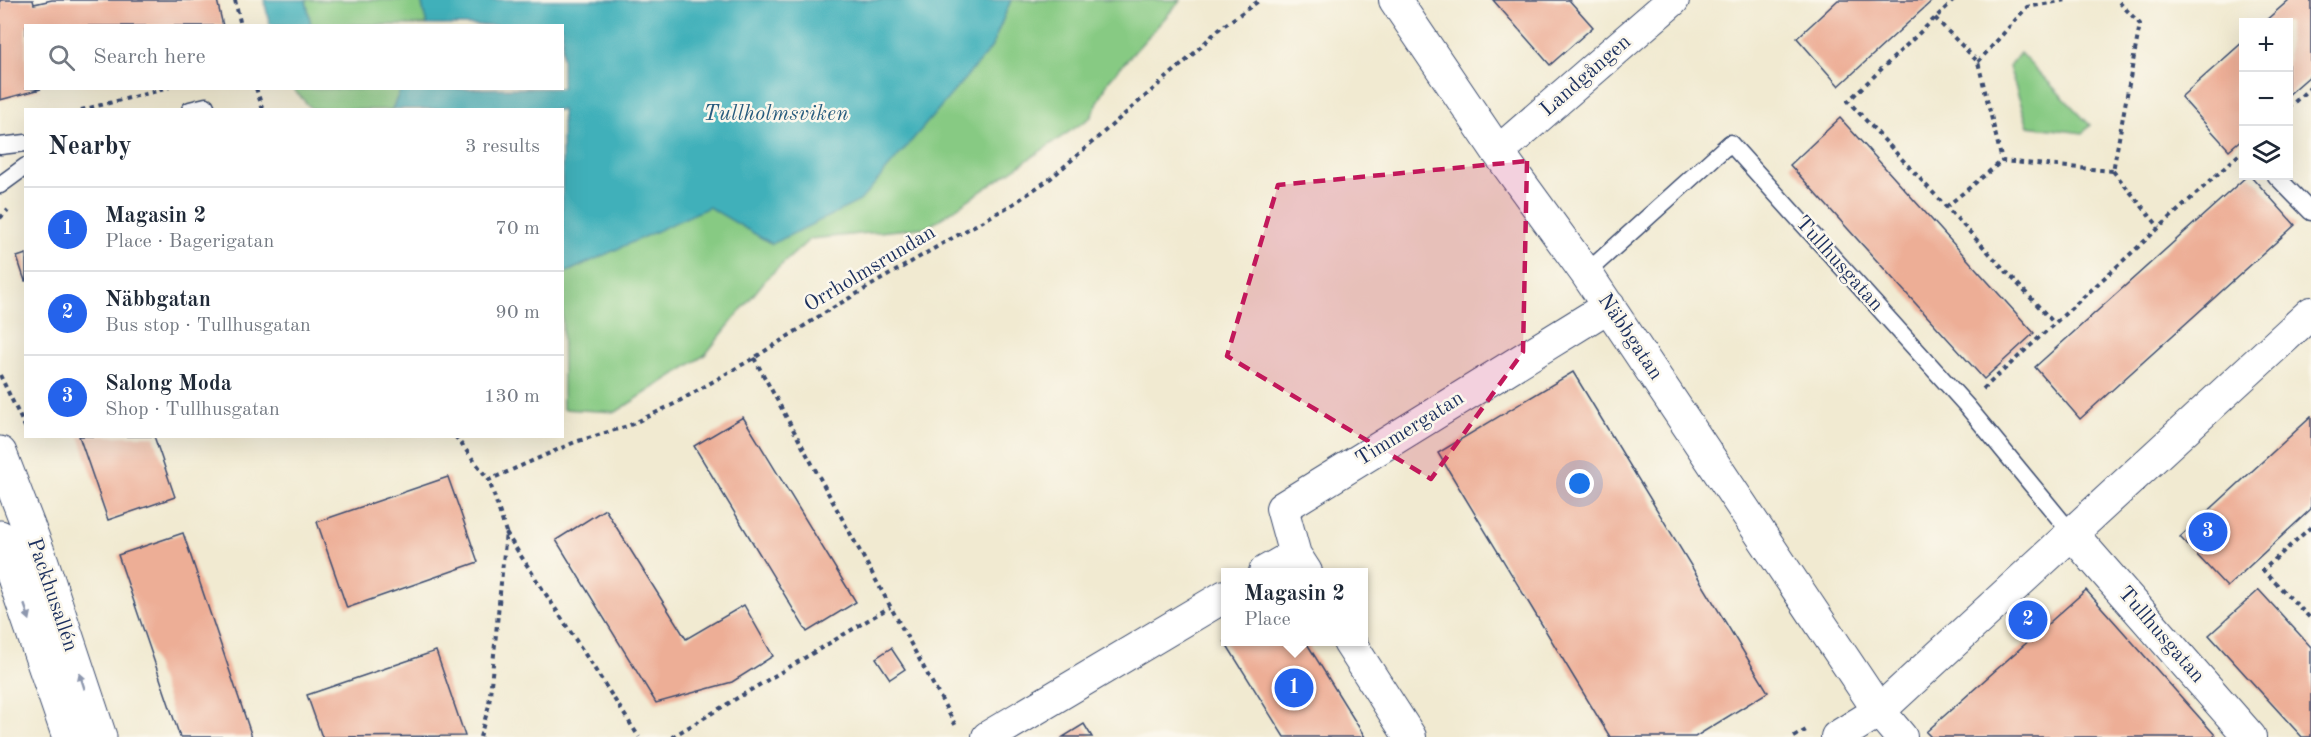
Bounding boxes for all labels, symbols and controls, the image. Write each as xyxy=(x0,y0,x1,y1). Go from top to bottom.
map controls xyxy=(2239,18,2293,180)
button: + xyxy=(2239,18,2293,72)
search box xyxy=(24,24,564,90)
street label: Landgången xyxy=(1537,31,1635,121)
icon: search xyxy=(45,41,78,74)
text: Search here xyxy=(93,46,206,68)
button: − xyxy=(2239,72,2293,126)
water label: Tullholmsviken xyxy=(703,103,849,125)
button: layers xyxy=(2239,126,2293,180)
text: Nearby xyxy=(48,134,132,160)
text: 3 results xyxy=(465,137,540,157)
text: Magasin 2 xyxy=(105,205,206,227)
street label: Tullhusgatan xyxy=(1791,212,1887,316)
text: 1 xyxy=(62,219,73,239)
text: 70 m xyxy=(495,219,540,239)
street label: Orrholmsrundan xyxy=(801,222,939,316)
text: Place · Bagerigatan xyxy=(105,232,274,252)
text: Näbbgatan xyxy=(105,289,211,311)
street label: Näbbgatan xyxy=(1594,290,1666,384)
text: 2 xyxy=(62,303,73,323)
text: 90 m xyxy=(495,303,540,323)
text: Bus stop · Tullhusgatan xyxy=(105,316,311,336)
text: Salong Moda xyxy=(105,373,232,395)
text: 3 xyxy=(62,387,73,407)
text: 130 m xyxy=(484,387,540,407)
street label: Timmergatan xyxy=(1352,387,1468,471)
text: Shop · Tullhusgatan xyxy=(105,400,280,420)
your location xyxy=(1565,469,1594,498)
pin: 3 xyxy=(2188,510,2228,554)
street label: Packhusallén xyxy=(23,536,81,654)
popup xyxy=(1221,568,1368,646)
text: Magasin 2 xyxy=(1244,583,1345,605)
street label: Tullhusgatan xyxy=(2114,583,2208,687)
pin: 2 xyxy=(2008,598,2048,642)
one-way arrow xyxy=(23,603,33,621)
text: Place xyxy=(1244,610,1291,630)
pin: 1 xyxy=(1274,666,1314,710)
one-way arrow xyxy=(77,672,86,690)

